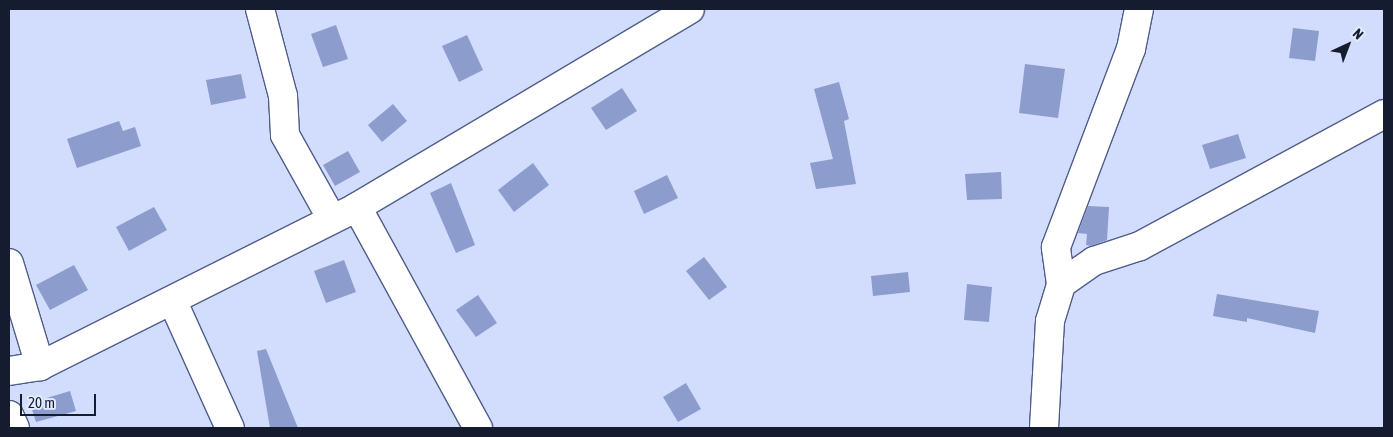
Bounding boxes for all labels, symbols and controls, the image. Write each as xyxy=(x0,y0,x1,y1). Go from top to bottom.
north arrow xyxy=(1323,20,1373,70)
text: N xyxy=(1350,25,1367,43)
scale bar xyxy=(22,384,99,416)
text: 20 m xyxy=(28,394,55,411)

